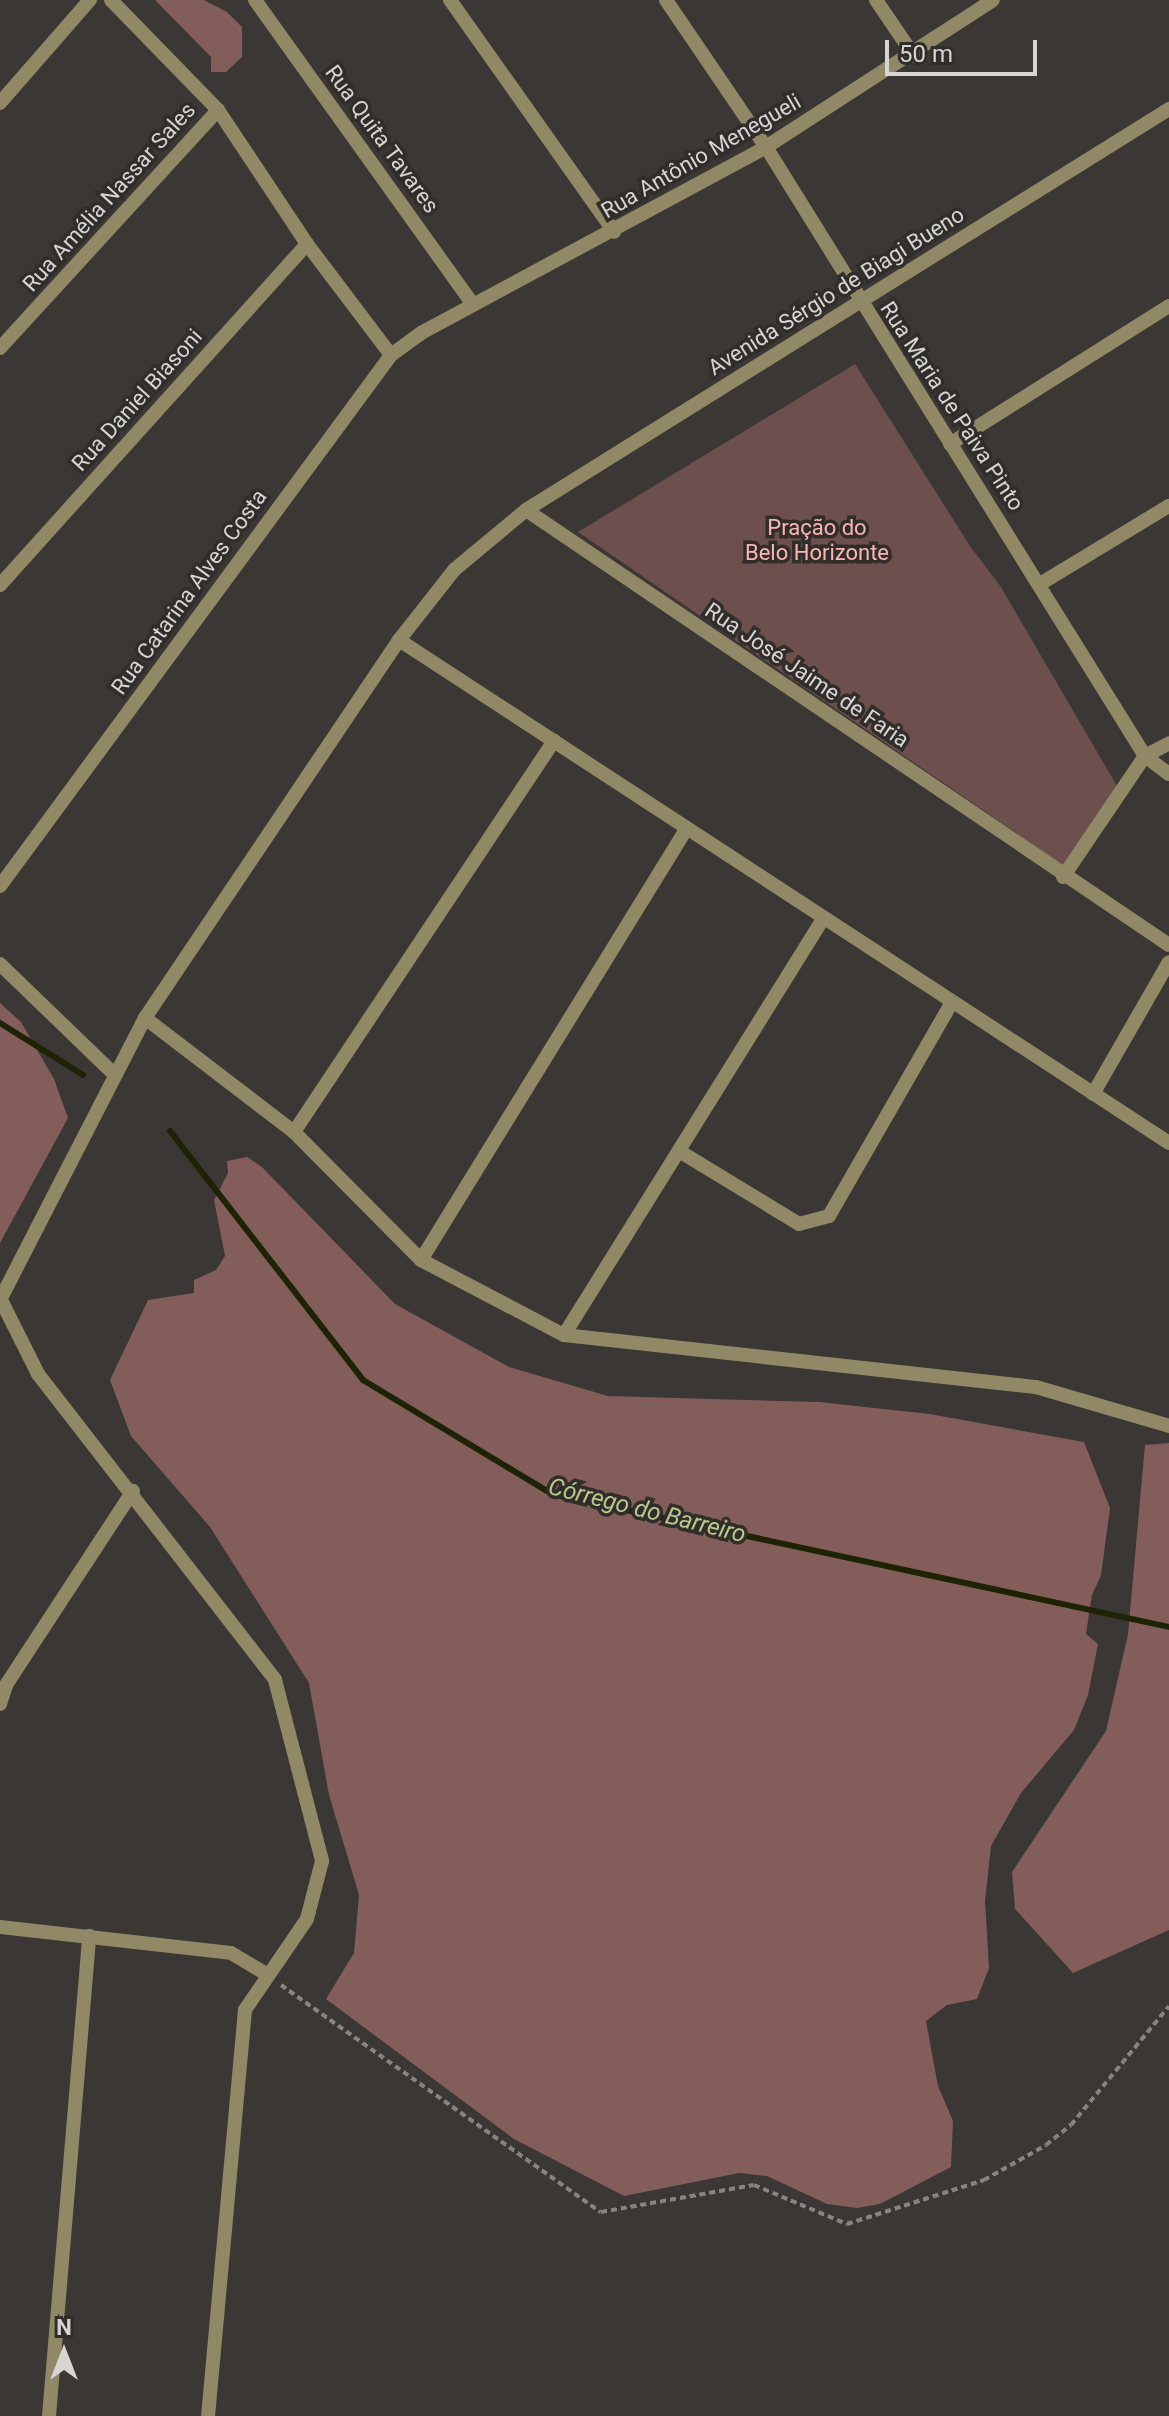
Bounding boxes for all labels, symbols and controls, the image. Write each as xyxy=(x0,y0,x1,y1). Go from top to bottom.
scale bar xyxy=(889,24,1041,74)
text: 50 m xyxy=(899,40,953,68)
street label: Rua Quita Tavares xyxy=(319,60,445,218)
street label: Rua Antônio Menegueli xyxy=(596,88,806,224)
street label: Rua Amélia Nassar Sales xyxy=(17,97,201,297)
street label: Avenida Sérgio de Biagi Bueno xyxy=(703,201,969,381)
street label: Rua Maria de Paiva Pinto xyxy=(874,297,1030,515)
street label: Rua Daniel Biasoni xyxy=(66,324,208,476)
street label: Rua Catarina Alves Costa xyxy=(106,484,272,700)
park label: Pração do Belo Horizonte xyxy=(745,514,889,566)
street label: Rua José Jaime de Faria xyxy=(700,597,914,753)
water label: Córrego do Barreiro xyxy=(545,1473,749,1549)
north arrow xyxy=(24,2312,104,2392)
text: N xyxy=(56,2315,72,2340)

